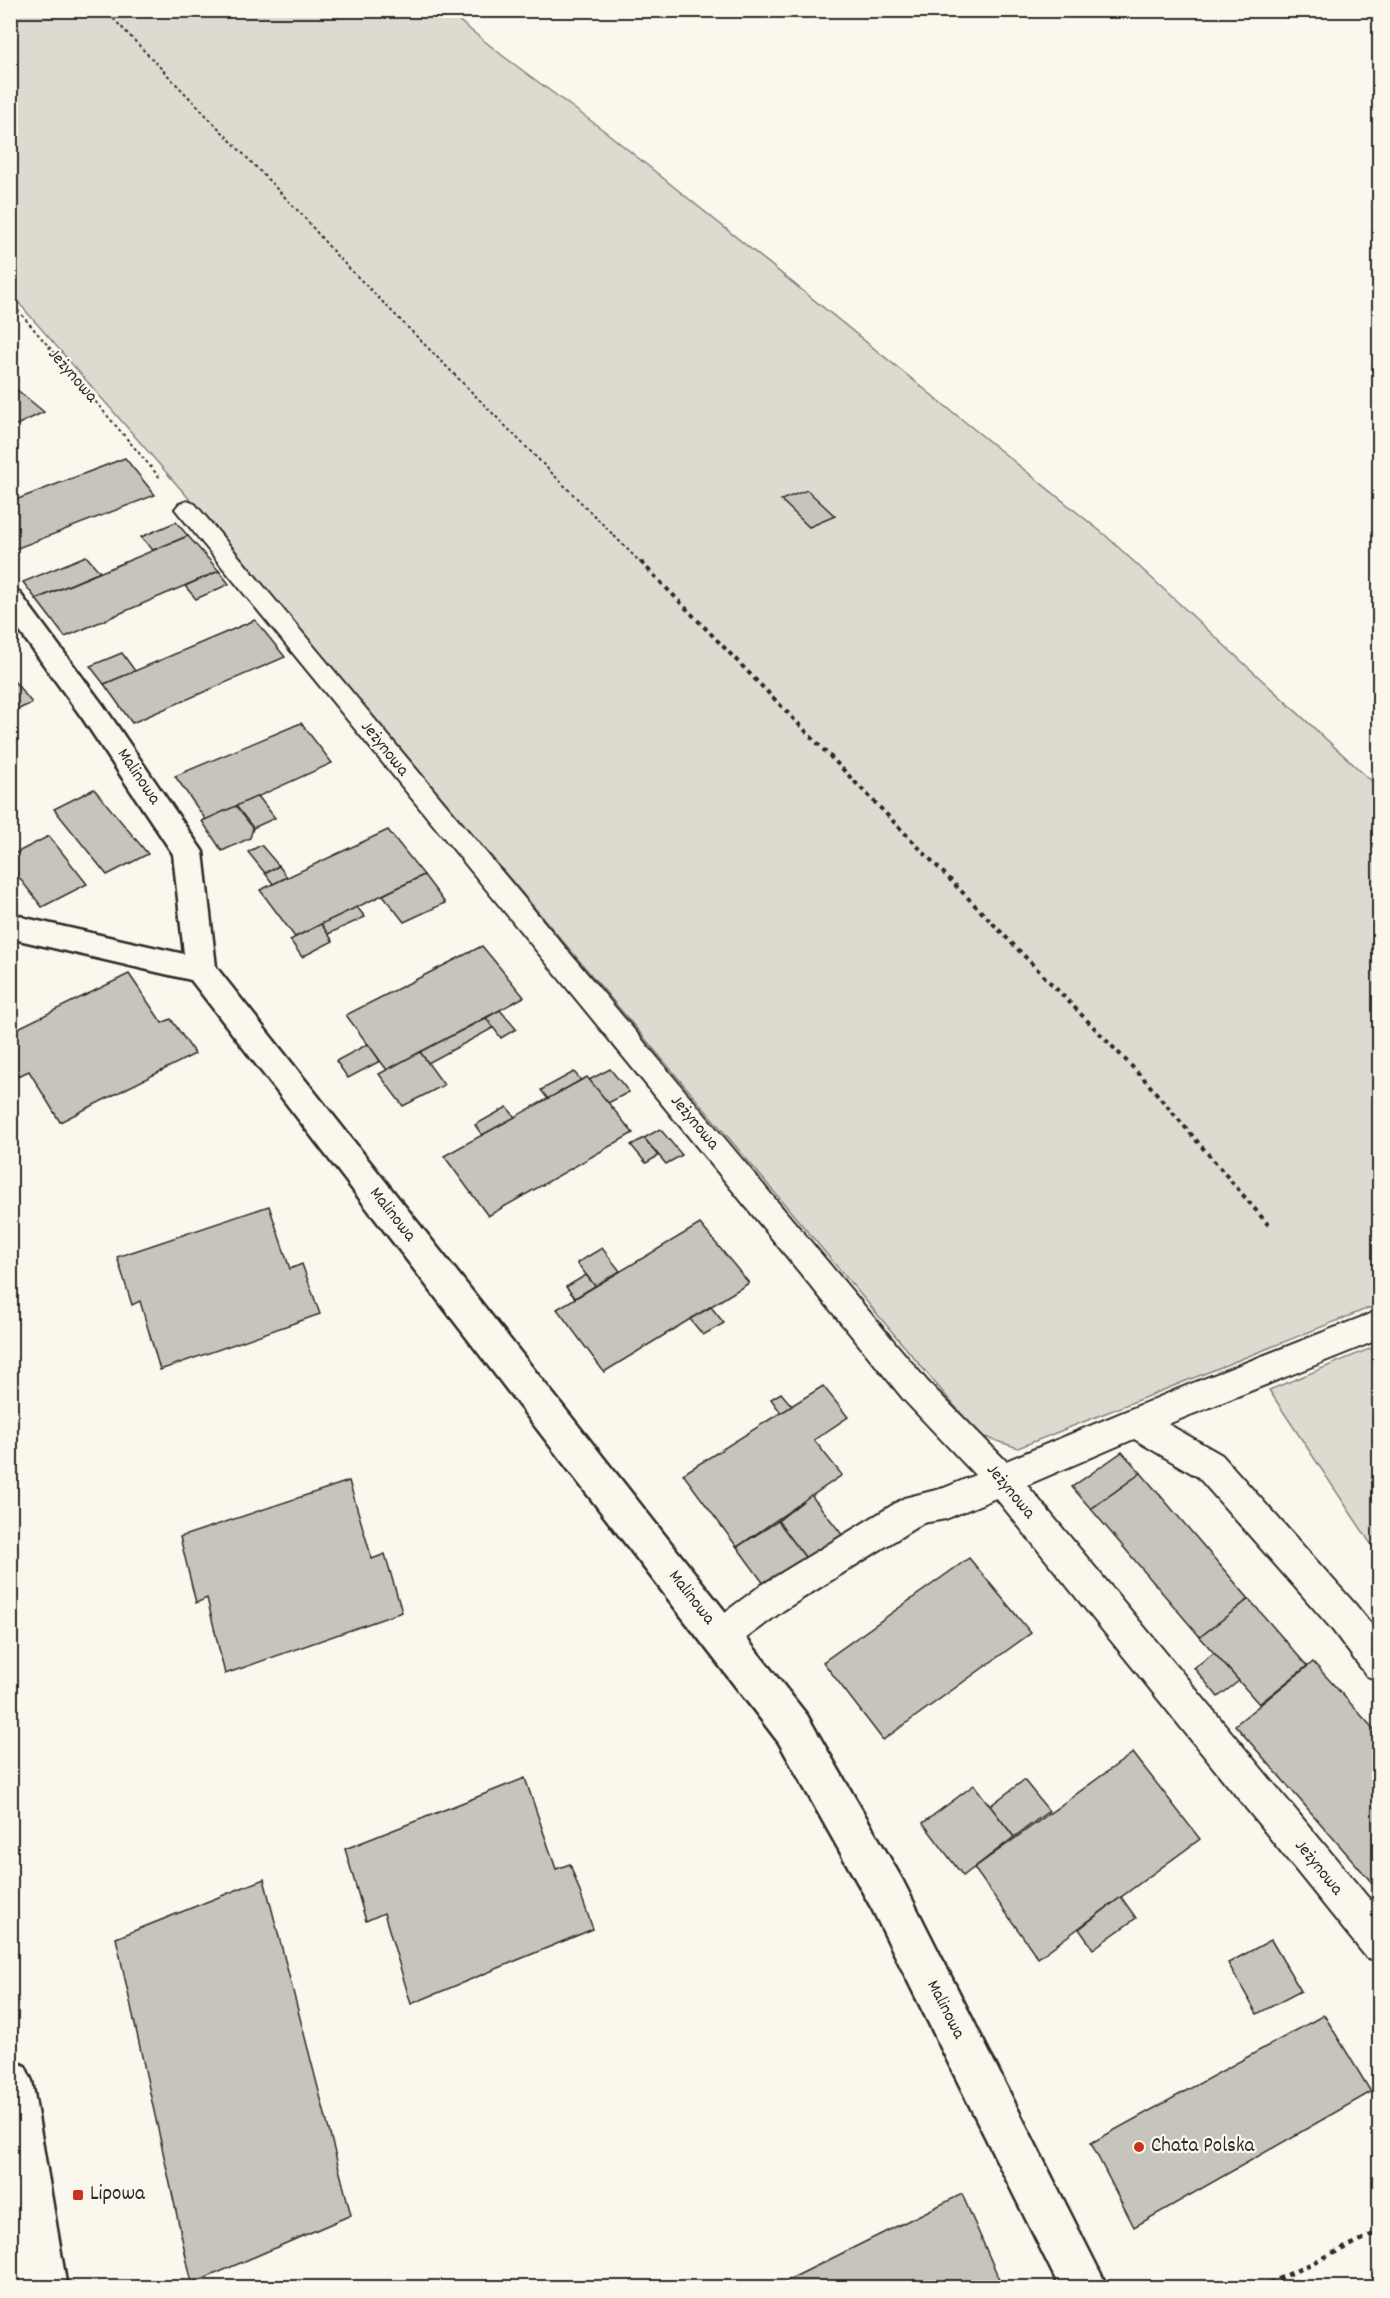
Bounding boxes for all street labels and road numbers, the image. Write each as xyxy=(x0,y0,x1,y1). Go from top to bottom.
street label: Jeżynowa xyxy=(41,343,103,409)
street label: Jeżynowa xyxy=(354,716,415,783)
street label: Malinowa xyxy=(110,744,166,811)
street label: Jeżynowa xyxy=(664,1090,725,1156)
street label: Malinowa xyxy=(363,1183,422,1248)
street label: Jeżynowa xyxy=(980,1459,1041,1525)
street label: Malinowa xyxy=(662,1566,721,1631)
street label: Jeżynowa xyxy=(1288,1835,1349,1902)
street label: Malinowa xyxy=(920,1976,971,2044)

